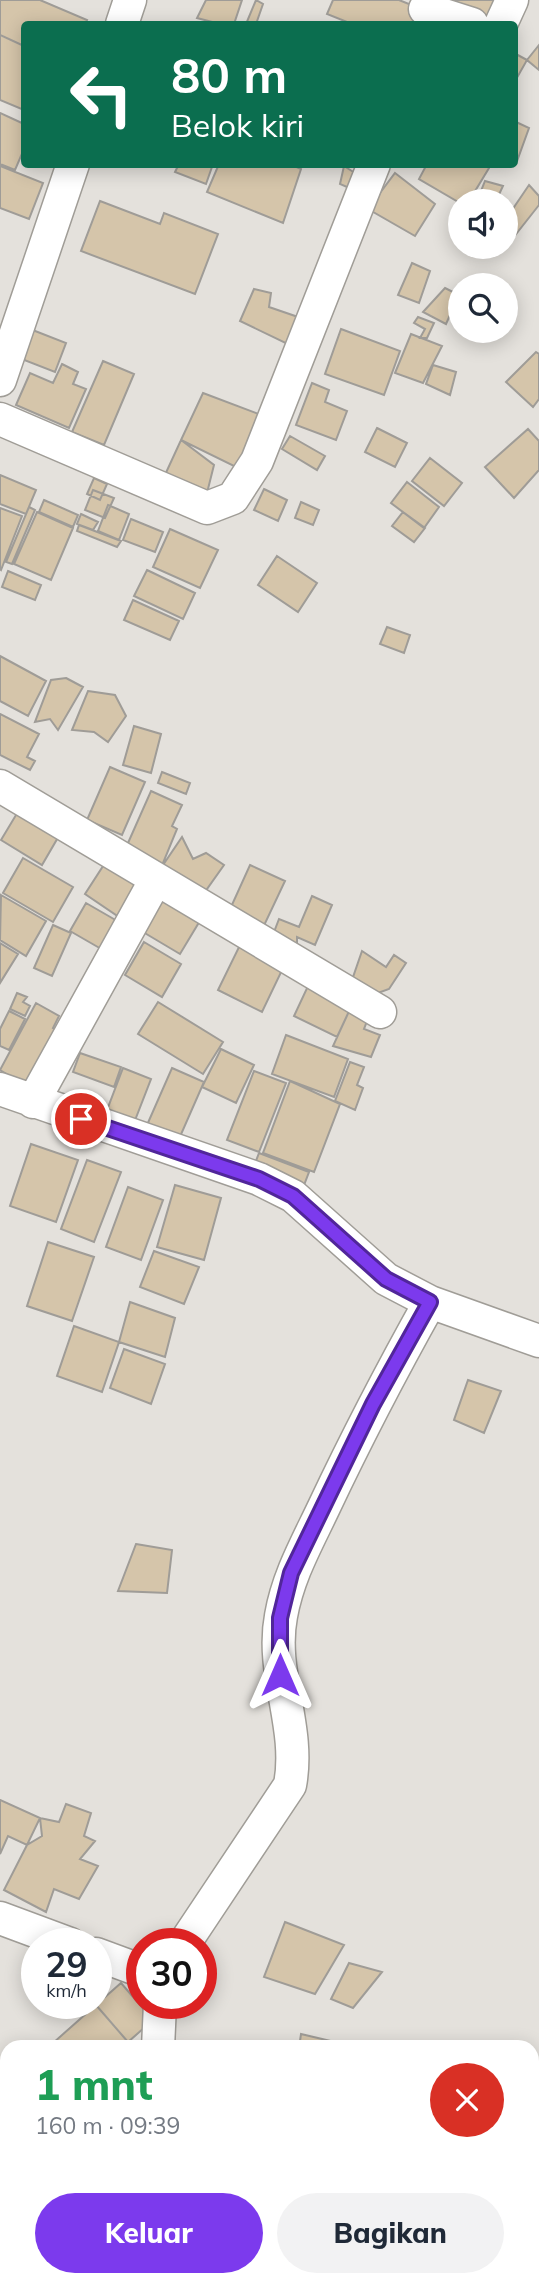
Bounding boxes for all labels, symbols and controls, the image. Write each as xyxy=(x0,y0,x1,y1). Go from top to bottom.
text: 80 m xyxy=(171,44,287,105)
icon: left xyxy=(56,49,147,140)
text: Belok kiri xyxy=(171,105,304,145)
map controls xyxy=(448,189,518,343)
button: sound xyxy=(448,189,518,259)
button: search xyxy=(448,273,518,343)
pin xyxy=(51,1089,111,1149)
icon: arrive xyxy=(62,1100,100,1138)
position arrow xyxy=(243,1638,317,1712)
speed limit sign: 30 xyxy=(126,1928,217,2019)
text: 29 xyxy=(45,1942,88,1986)
text: km/h xyxy=(46,1979,87,2002)
text: 1 mnt xyxy=(35,2058,153,2111)
button: close xyxy=(430,2063,504,2137)
text: 160 m · 09:39 xyxy=(35,2111,180,2140)
button: Keluar xyxy=(35,2193,263,2273)
button: Bagikan xyxy=(277,2193,504,2273)

